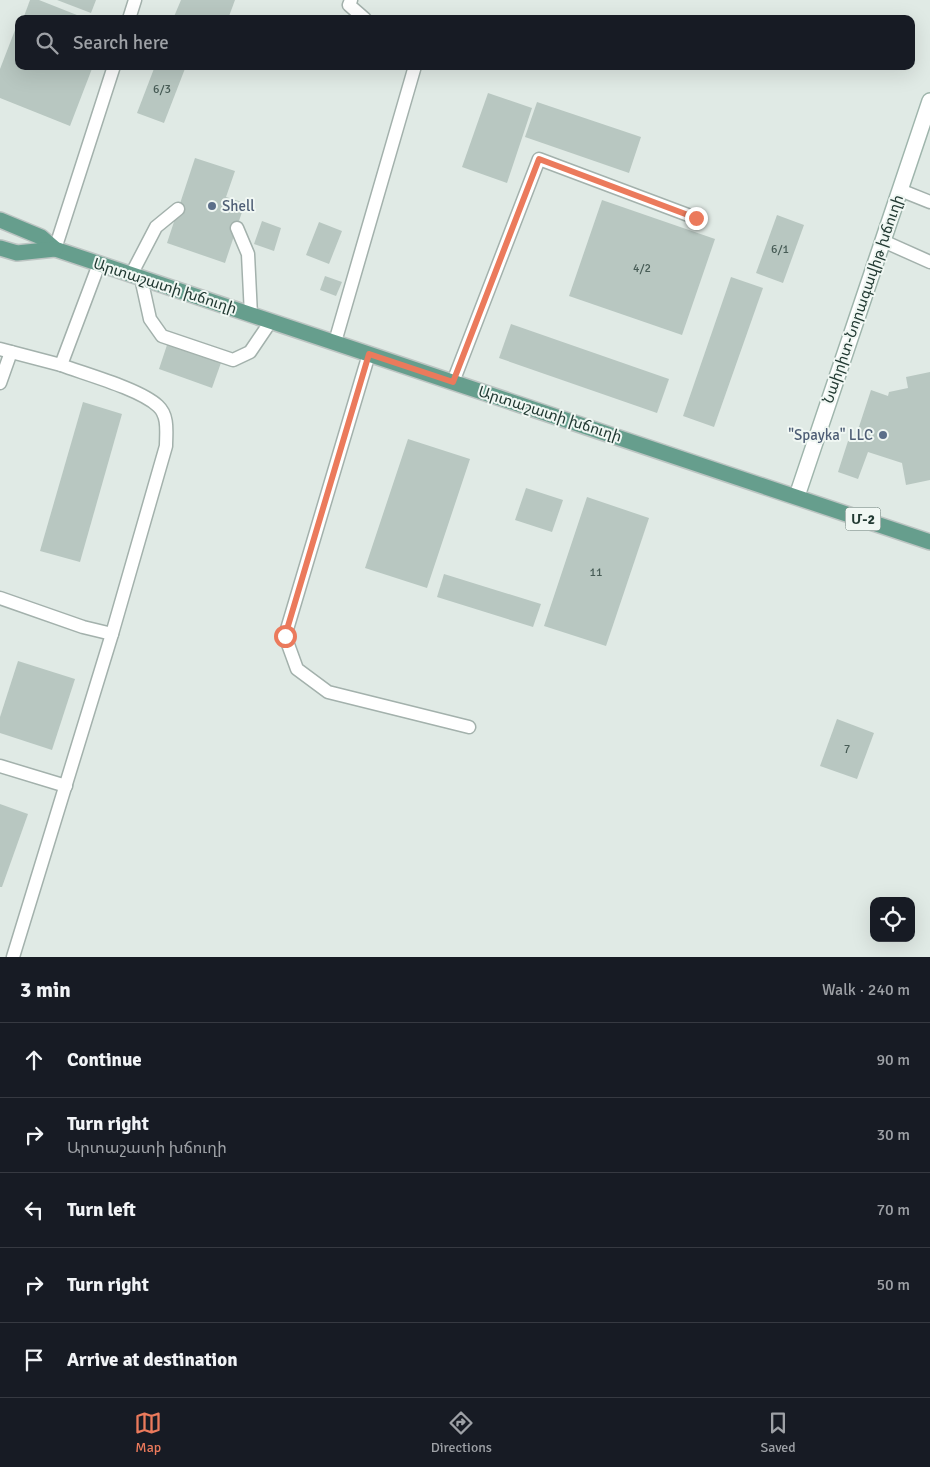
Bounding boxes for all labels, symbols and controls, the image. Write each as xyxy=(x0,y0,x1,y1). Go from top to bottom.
search box xyxy=(15,15,915,70)
icon: search xyxy=(33,29,61,57)
text: Search here xyxy=(73,31,169,55)
house number: 6/3 xyxy=(153,82,171,97)
street label: Նաիրիտ-Նորագավիթ խճուղի xyxy=(819,192,907,406)
place label: Shell xyxy=(222,197,255,215)
marker: Shell xyxy=(206,200,218,212)
route end xyxy=(685,207,708,230)
house number: 6/1 xyxy=(771,242,789,257)
street label: Արտաշատի խճուղի xyxy=(91,254,239,318)
house number: 4/2 xyxy=(633,261,651,276)
street label: Արտաշատի խճուղի xyxy=(476,382,624,446)
place label: "Spayka" LLC xyxy=(788,426,873,444)
marker: "Spayka" LLC xyxy=(877,429,889,441)
road number: Մ-2 xyxy=(846,508,880,530)
house number: 11 xyxy=(590,565,602,580)
route start xyxy=(274,625,297,648)
house number: 7 xyxy=(844,742,850,757)
map controls xyxy=(870,897,915,942)
button: locate xyxy=(870,897,915,942)
text: 3 min xyxy=(20,977,71,1003)
text: Walk · 240 m xyxy=(822,980,910,1000)
icon: ahead xyxy=(20,1046,48,1074)
text: Continue xyxy=(67,1048,142,1072)
text: 90 m xyxy=(876,1050,910,1070)
text: Turn right xyxy=(67,1112,149,1136)
icon: right xyxy=(20,1121,48,1149)
text: 30 m xyxy=(876,1125,910,1145)
text: Արտաշատի խճուղի xyxy=(67,1138,227,1158)
icon: left xyxy=(20,1196,48,1224)
text: Turn left xyxy=(67,1198,136,1222)
text: 70 m xyxy=(876,1200,910,1220)
icon: right xyxy=(20,1271,48,1299)
text: Turn right xyxy=(67,1273,149,1297)
text: 50 m xyxy=(876,1275,910,1295)
icon: arrive xyxy=(20,1346,48,1374)
text: Arrive at destination xyxy=(67,1348,238,1372)
tab: Map xyxy=(134,1409,162,1456)
tab: Directions xyxy=(431,1409,492,1456)
tab: Saved xyxy=(760,1409,796,1456)

